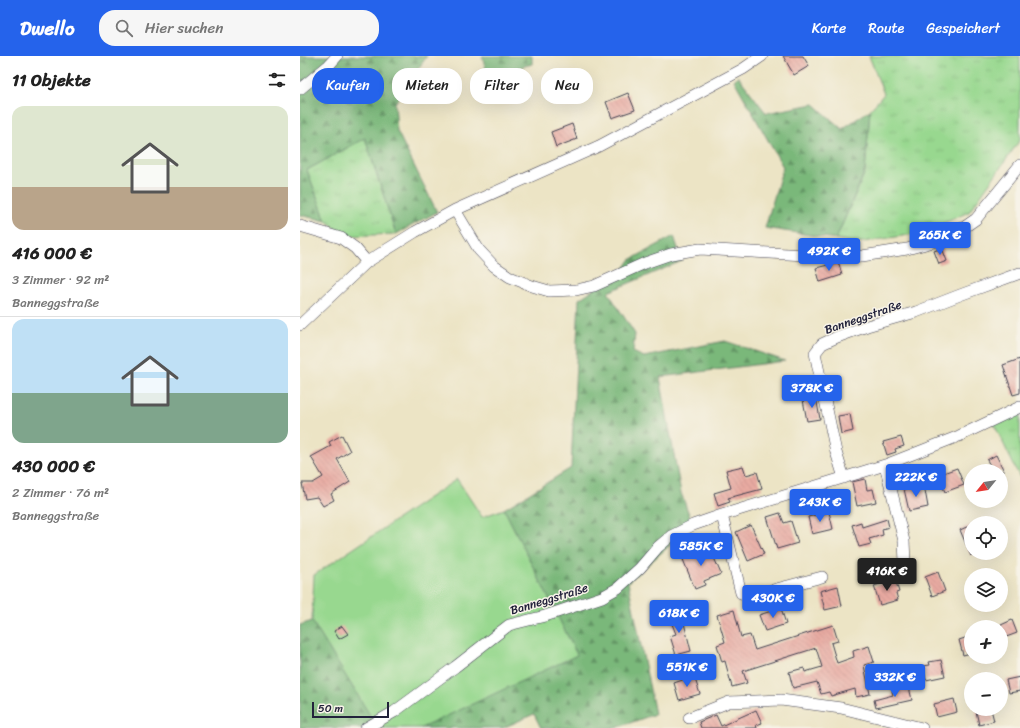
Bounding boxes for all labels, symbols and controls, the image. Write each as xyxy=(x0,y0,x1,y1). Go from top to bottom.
search box xyxy=(99,10,379,46)
text: Dwello xyxy=(20,12,75,45)
text: Hier suchen xyxy=(145,15,223,41)
text: Karte xyxy=(812,16,846,41)
text: Route xyxy=(868,16,904,41)
text: Gespeichert xyxy=(926,16,1000,41)
icon: search xyxy=(113,17,135,39)
text: 11 Objekte xyxy=(12,65,91,95)
chip: Kaufen xyxy=(312,68,384,104)
chip: Mieten xyxy=(392,68,462,104)
chip: Filter xyxy=(470,68,533,104)
chip: Neu xyxy=(541,68,593,104)
icon: filters xyxy=(266,69,288,91)
icon: home xyxy=(114,132,186,204)
pin: 265K € xyxy=(907,222,973,256)
text: 265K € xyxy=(919,223,961,246)
text: 416 000 € xyxy=(12,238,92,268)
pin: 492K € xyxy=(796,238,862,272)
text: 492K € xyxy=(807,239,851,262)
text: 3 Zimmer · 92 m² xyxy=(12,268,109,291)
text: Banneggstraße xyxy=(12,291,99,314)
street label: Banneggstraße xyxy=(821,293,905,341)
icon: home xyxy=(114,345,186,417)
pin: 378K € xyxy=(779,375,845,409)
text: 378K € xyxy=(791,376,833,399)
text: 430 000 € xyxy=(12,451,95,481)
pin: 222K € xyxy=(883,464,949,498)
north arrow xyxy=(964,464,1008,508)
map controls xyxy=(964,464,1008,716)
text: 222K € xyxy=(895,465,937,488)
text: 2 Zimmer · 76 m² xyxy=(12,481,109,504)
pin: 243K € xyxy=(787,489,853,523)
text: 243K € xyxy=(799,490,841,513)
text: Banneggstraße xyxy=(12,504,99,527)
button: locate xyxy=(964,516,1008,560)
pin: 585K € xyxy=(668,533,734,567)
text: 585K € xyxy=(679,534,723,557)
pin: 416K € xyxy=(854,558,920,592)
text: 416K € xyxy=(866,559,908,582)
button: layers xyxy=(964,568,1008,612)
street label: Banneggstraße xyxy=(507,577,591,621)
pin: 430K € xyxy=(740,585,806,619)
text: 430K € xyxy=(751,586,795,609)
pin: 618K € xyxy=(646,600,712,634)
text: 618K € xyxy=(659,601,699,624)
button: + xyxy=(964,620,1008,664)
pin: 551K € xyxy=(654,654,720,688)
text: 551K € xyxy=(666,655,708,678)
pin: 332K € xyxy=(862,664,928,698)
text: 332K € xyxy=(874,665,916,688)
button: − xyxy=(964,672,1008,716)
text: 50 m xyxy=(318,699,343,718)
scale bar xyxy=(312,700,389,719)

